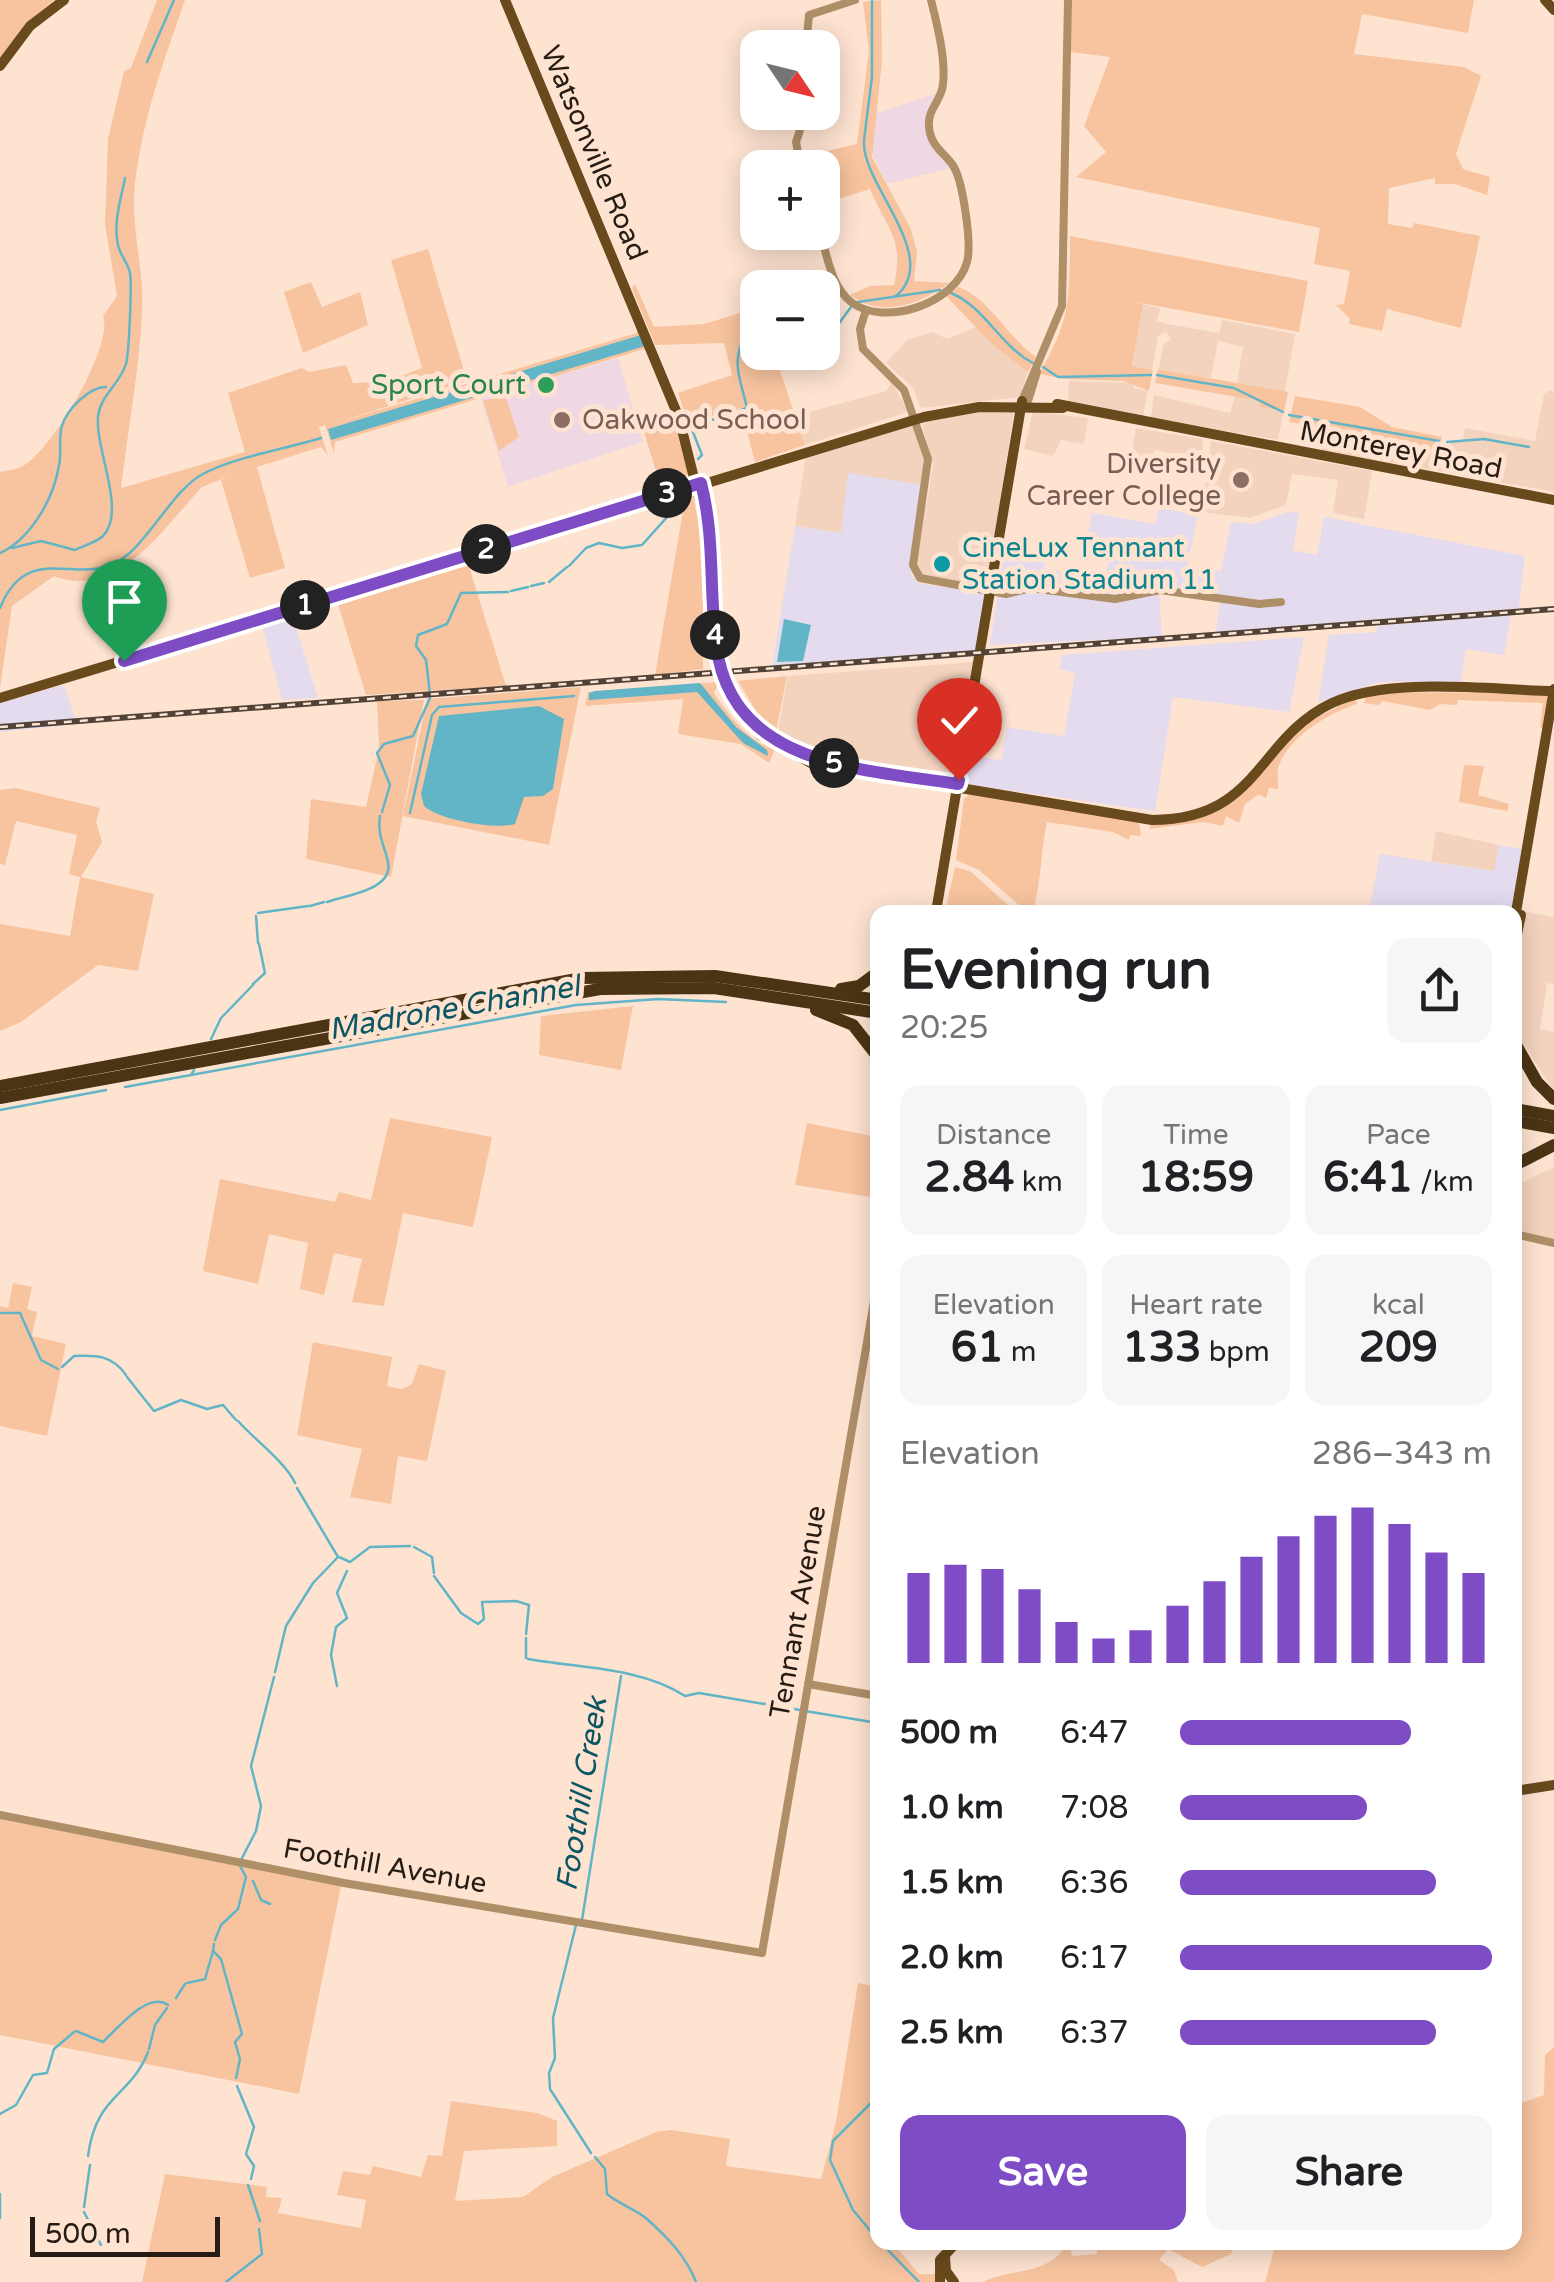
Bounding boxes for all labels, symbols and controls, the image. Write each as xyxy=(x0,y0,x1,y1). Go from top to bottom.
north arrow xyxy=(740,30,840,130)
map controls xyxy=(740,30,840,370)
street label: Watsonville Road xyxy=(533,41,655,265)
button: + xyxy=(740,150,840,250)
button: − xyxy=(740,270,840,370)
place label: Sport Court xyxy=(371,368,526,402)
marker: Sport Court xyxy=(535,374,557,396)
place label: Oakwood School xyxy=(582,403,807,437)
marker: Oakwood School xyxy=(551,409,573,431)
street label: Monterey Road xyxy=(1297,414,1505,486)
place label: Diversity Career College xyxy=(1026,447,1221,513)
pin: 3 xyxy=(642,468,692,518)
marker: Diversity Career College xyxy=(1230,469,1252,491)
text: 3 xyxy=(658,476,676,510)
pin: 2 xyxy=(461,524,511,574)
place label: CineLux Tennant Station Stadium 11 xyxy=(962,531,1217,597)
text: 2 xyxy=(477,532,495,566)
marker: CineLux Tennant Station Stadium 11 xyxy=(931,553,953,575)
pin xyxy=(82,559,167,662)
icon: arrive xyxy=(97,574,152,629)
pin: 1 xyxy=(280,580,330,630)
text: 1 xyxy=(296,588,314,622)
pin: 4 xyxy=(690,610,740,660)
text: 4 xyxy=(706,618,724,652)
pin xyxy=(917,678,1002,781)
icon: check xyxy=(932,693,987,748)
pin: 5 xyxy=(809,738,859,788)
text: 5 xyxy=(825,746,843,780)
text: Evening run xyxy=(900,938,1212,1004)
button: share xyxy=(1387,938,1492,1043)
water label: Madrone Channel xyxy=(326,967,586,1048)
text: 20:25 xyxy=(900,1009,989,1047)
text: Distance xyxy=(936,1118,1051,1152)
text: Time xyxy=(1163,1118,1229,1152)
text: Pace xyxy=(1366,1118,1431,1152)
text: 2.84 xyxy=(925,1152,1014,1203)
text: 18:59 xyxy=(1138,1152,1254,1203)
text: 6:41 xyxy=(1323,1152,1413,1203)
text: km xyxy=(1014,1165,1063,1199)
text: /km xyxy=(1413,1165,1474,1199)
text: Elevation xyxy=(932,1288,1055,1322)
text: Heart rate xyxy=(1129,1288,1263,1322)
text: kcal xyxy=(1372,1288,1425,1322)
text: 61 xyxy=(951,1322,1004,1373)
text: 133 xyxy=(1122,1322,1201,1373)
text: 209 xyxy=(1359,1322,1438,1373)
text: m xyxy=(1004,1335,1037,1369)
text: bpm xyxy=(1201,1335,1270,1369)
text: Elevation xyxy=(900,1435,1040,1473)
text: 286–343 m xyxy=(1312,1435,1492,1473)
street label: Tennant Avenue xyxy=(763,1503,833,1721)
water label: Foothill Creek xyxy=(548,1692,616,1893)
text: 500 m xyxy=(900,1714,998,1752)
text: 6:47 xyxy=(1060,1714,1129,1752)
text: 1.0 km xyxy=(900,1789,1004,1827)
text: 7:08 xyxy=(1060,1789,1129,1827)
street label: Foothill Avenue xyxy=(281,1831,489,1901)
text: 1.5 km xyxy=(900,1864,1004,1902)
text: 6:36 xyxy=(1060,1864,1129,1902)
text: 2.0 km xyxy=(900,1939,1004,1977)
text: 6:17 xyxy=(1060,1939,1129,1977)
text: 2.5 km xyxy=(900,2014,1004,2052)
text: 6:37 xyxy=(1060,2014,1129,2052)
button: Save xyxy=(900,2115,1186,2230)
button: Share xyxy=(1206,2115,1492,2230)
scale bar xyxy=(30,2212,220,2256)
text: 500 m xyxy=(45,2217,131,2251)

